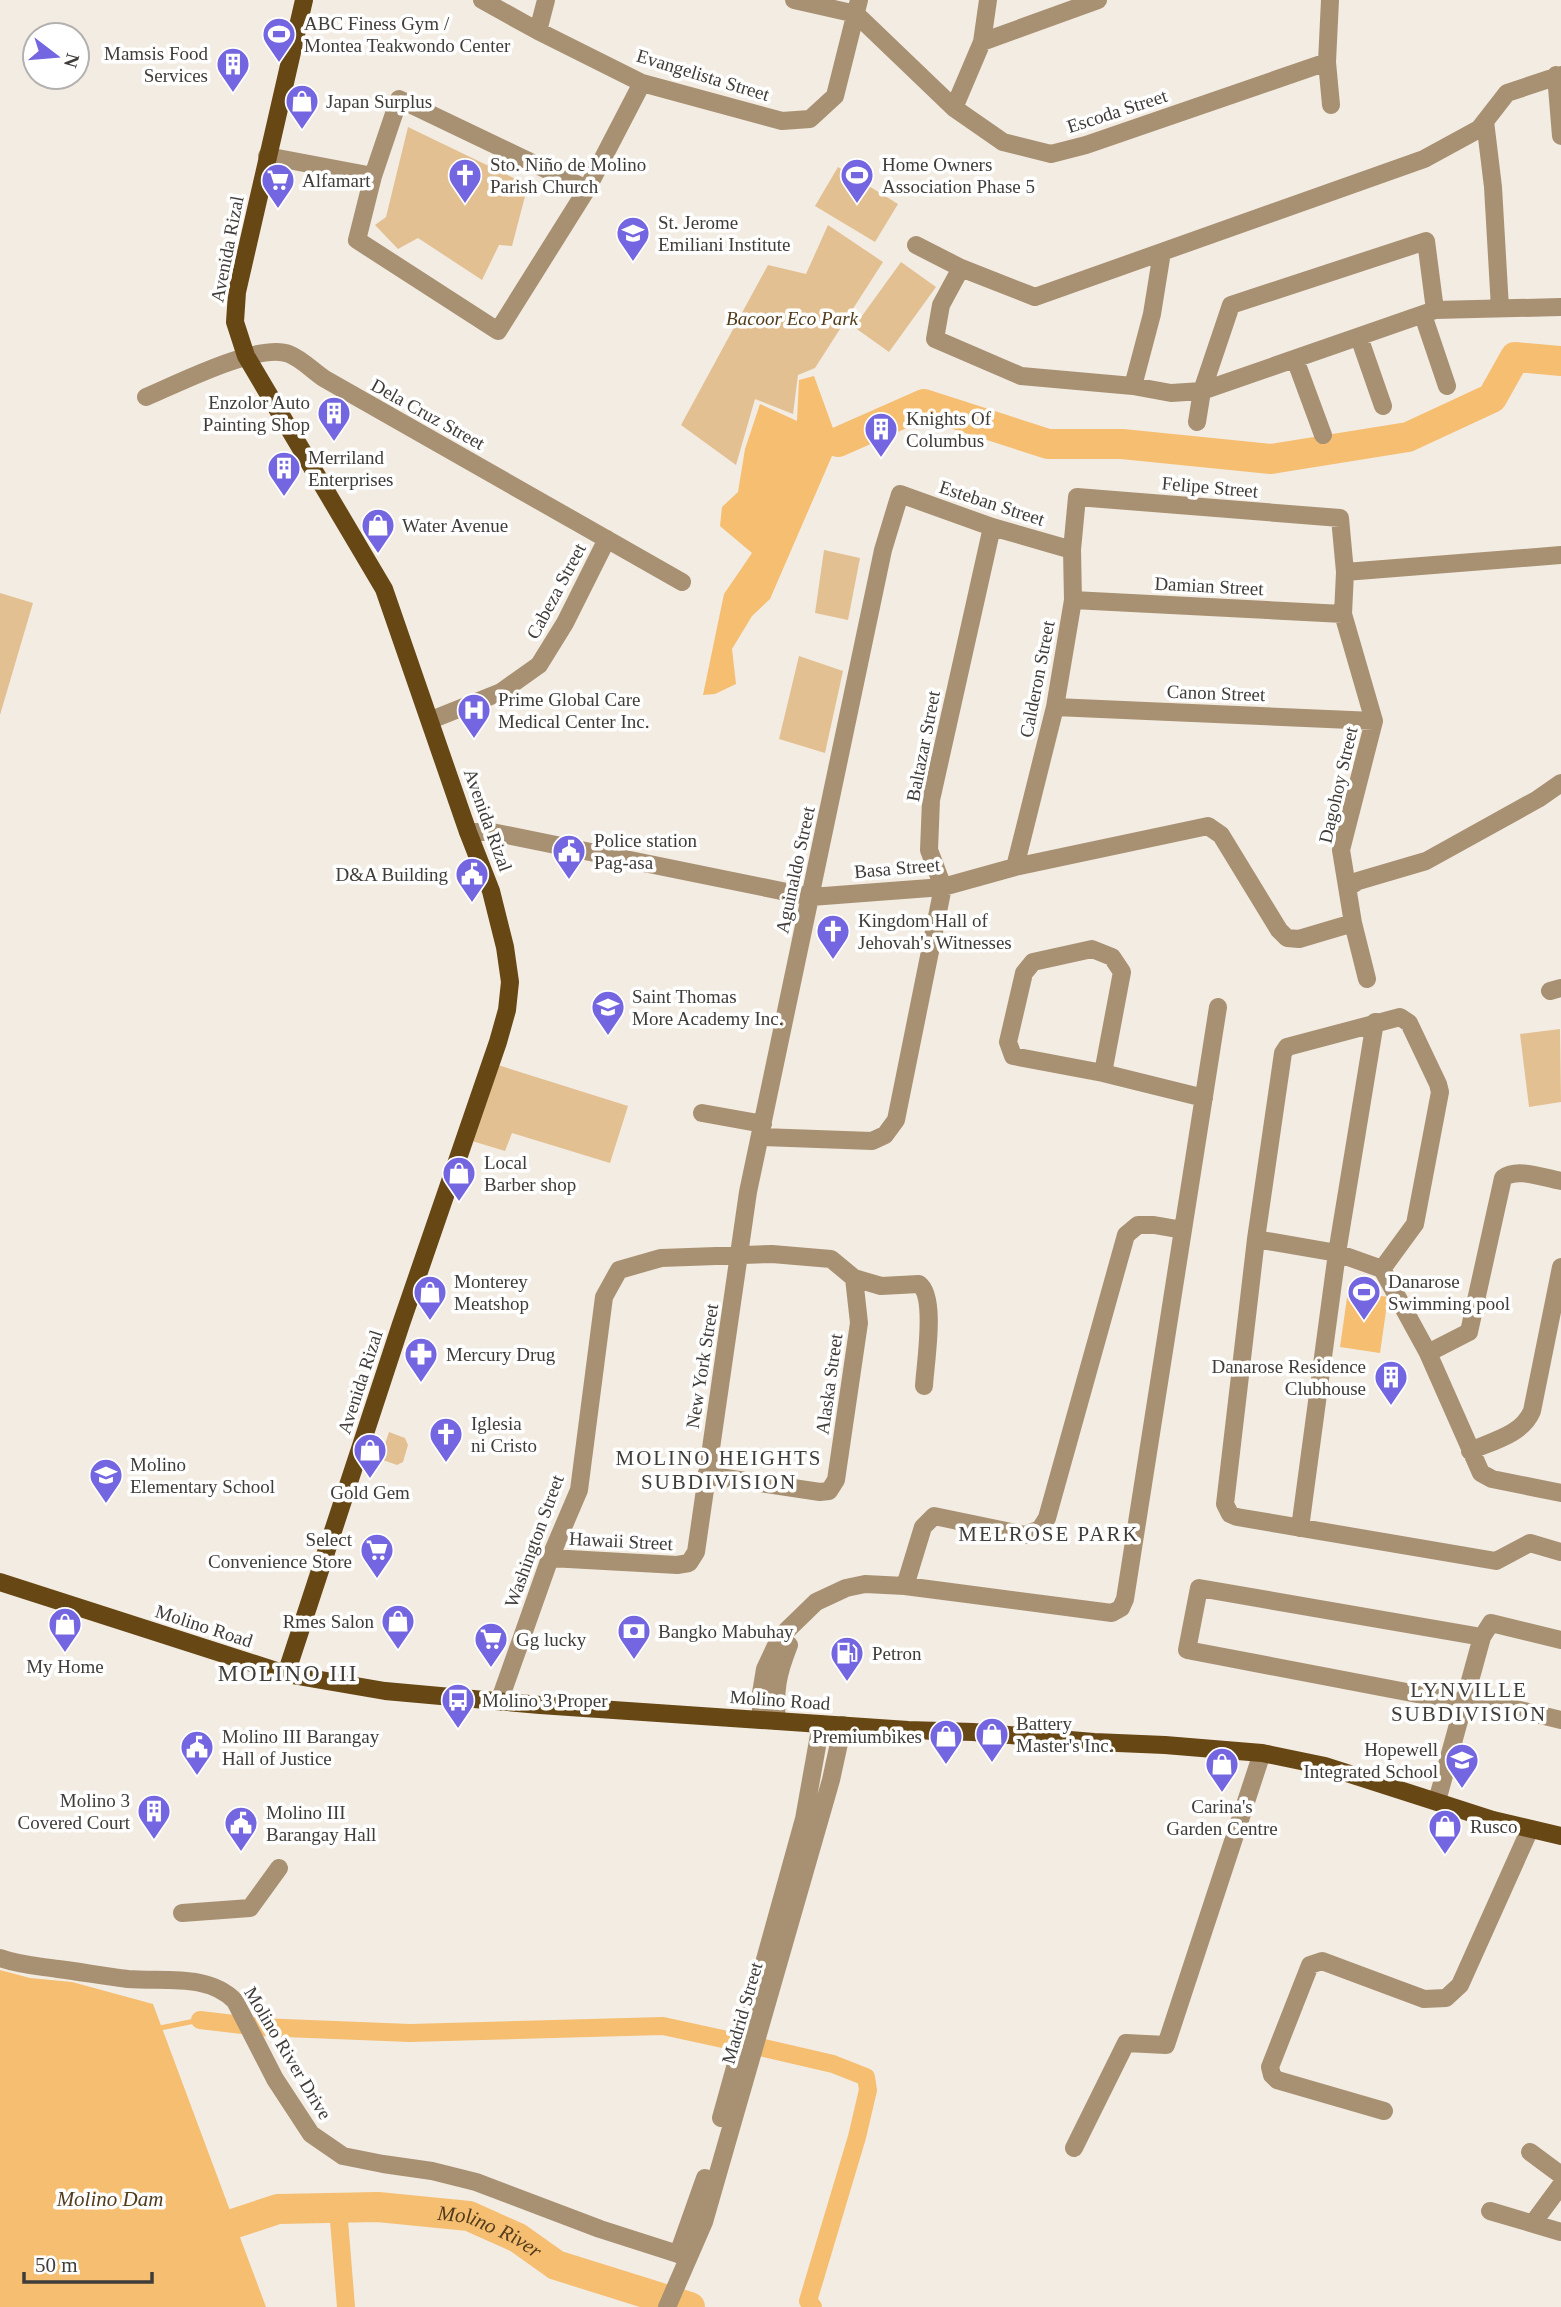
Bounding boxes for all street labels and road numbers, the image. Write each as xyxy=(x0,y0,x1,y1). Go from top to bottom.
street label: Evangelista Street xyxy=(634,45,773,105)
street label: Escoda Street xyxy=(1064,85,1170,137)
street label: Avenida Rizal xyxy=(206,194,248,304)
street label: Dela Cruz Street xyxy=(368,374,489,454)
street label: Felipe Street xyxy=(1161,472,1260,502)
street label: Esteban Street xyxy=(937,476,1048,530)
street label: Cabeza Street xyxy=(522,539,590,642)
street label: Damian Street xyxy=(1154,573,1265,599)
street label: Calderon Street xyxy=(1015,618,1059,739)
street label: Canon Street xyxy=(1166,681,1266,705)
street label: Baltazar Street xyxy=(902,688,944,803)
street label: Dagohoy Street xyxy=(1314,724,1362,845)
street label: Avenida Rizal xyxy=(460,766,516,874)
street label: Aguinaldo Street xyxy=(771,804,819,935)
street label: Basa Street xyxy=(853,854,941,882)
street label: New York Street xyxy=(682,1301,722,1430)
street label: Avenida Rizal xyxy=(333,1327,387,1437)
street label: Alaska Street xyxy=(812,1331,847,1436)
street label: Washington Street xyxy=(500,1471,568,1610)
street label: Hawaii Street xyxy=(569,1528,674,1554)
street label: Molino Road xyxy=(153,1600,256,1652)
street label: Molino Road xyxy=(729,1686,832,1714)
street label: Madrid Street xyxy=(717,1959,767,2066)
street label: Molino River Drive xyxy=(240,1983,336,2123)

